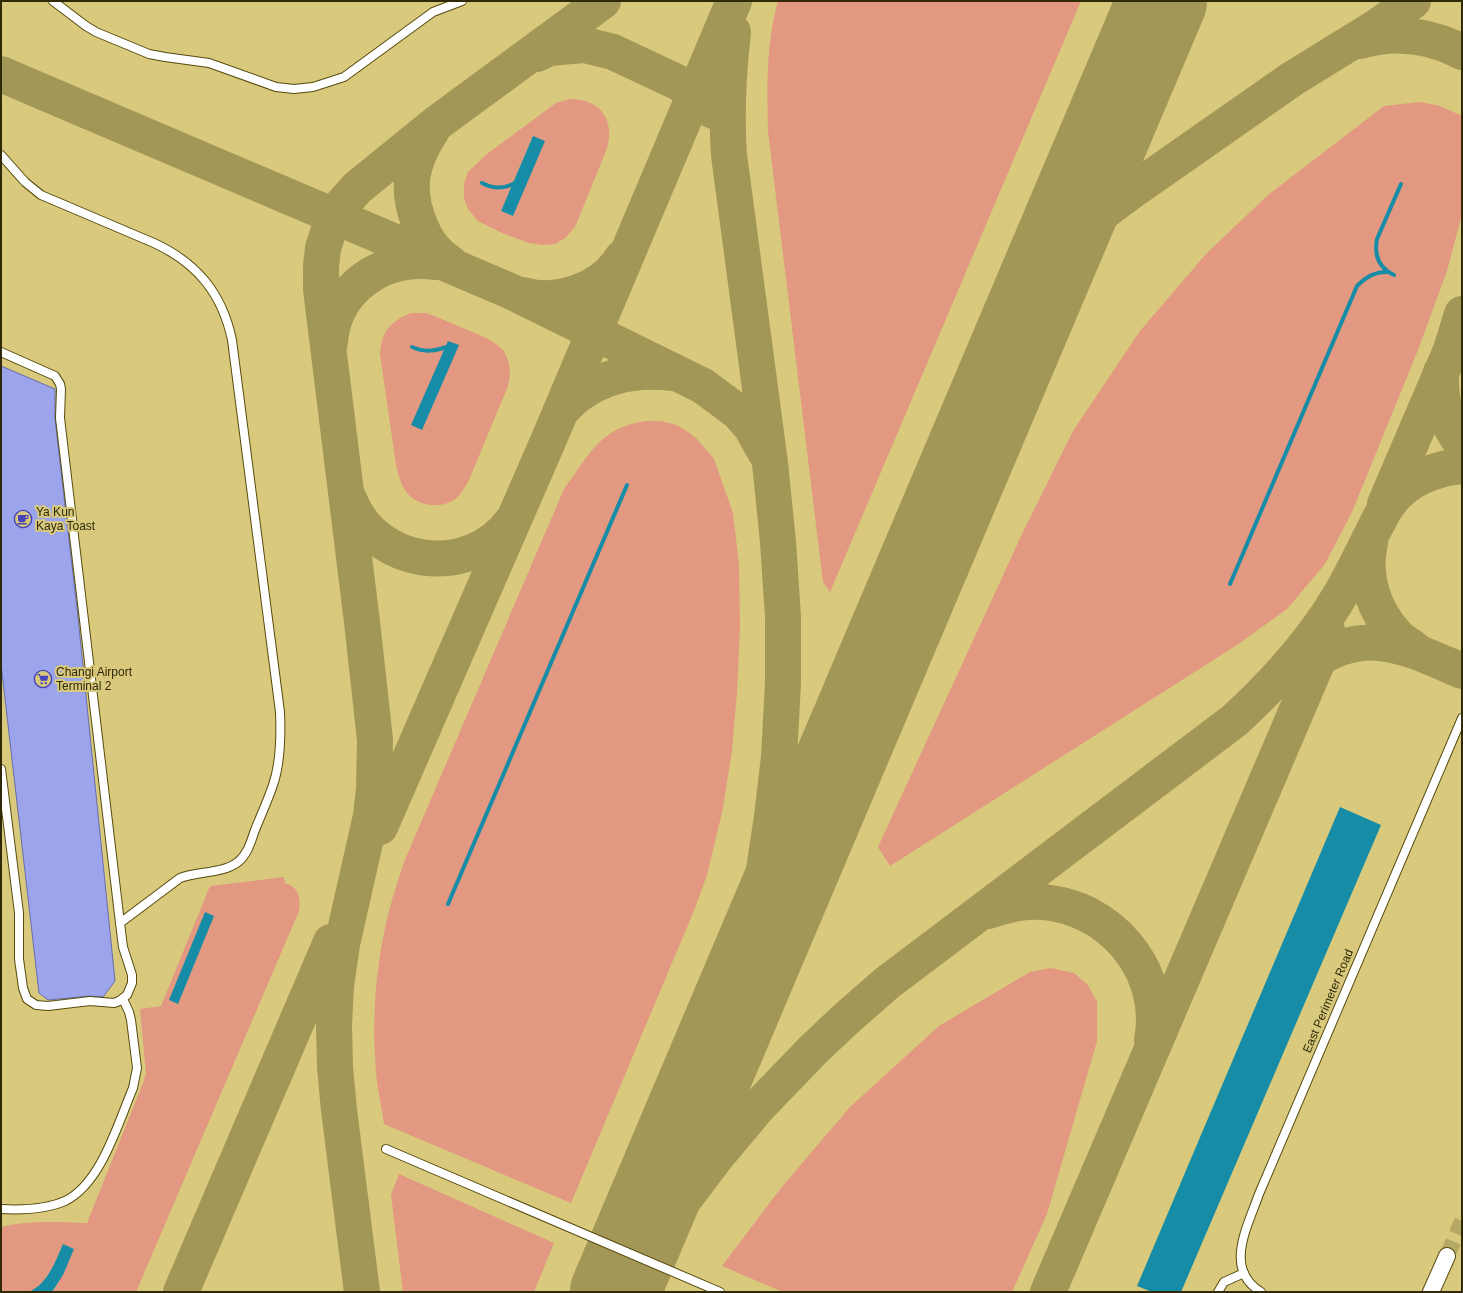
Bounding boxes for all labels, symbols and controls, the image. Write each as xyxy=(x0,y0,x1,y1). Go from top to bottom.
place label: Ya Kun Kaya Toast xyxy=(36,505,96,533)
cafe icon: Ya Kun Kaya Toast xyxy=(13,509,33,529)
place label: Changi Airport Terminal 2 xyxy=(56,665,133,693)
supermarket icon: Changi Airport Terminal 2 xyxy=(33,669,53,689)
street label: East Perimeter Road xyxy=(1300,947,1356,1055)

